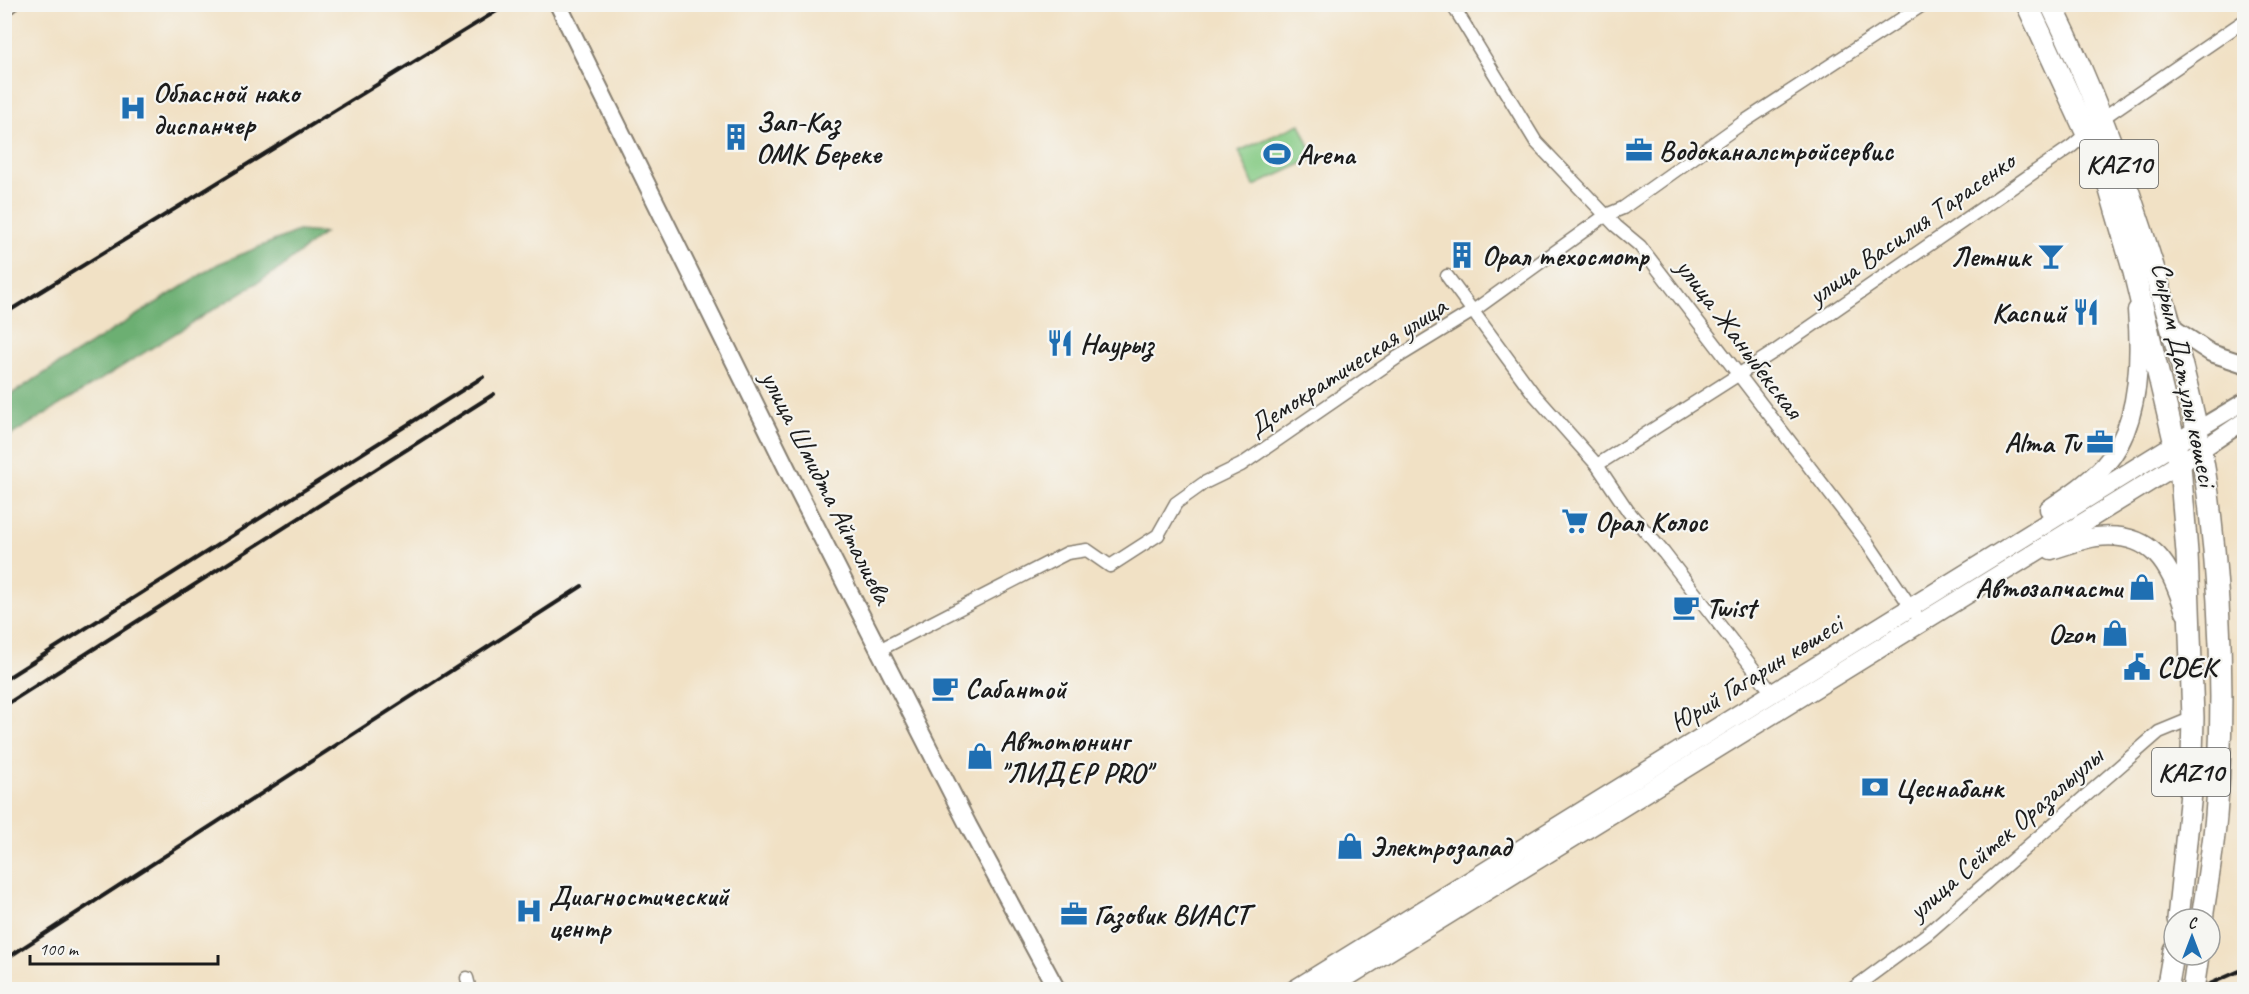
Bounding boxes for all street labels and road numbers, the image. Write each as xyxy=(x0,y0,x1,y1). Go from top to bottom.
road number: KAZ10 xyxy=(2080,140,2158,188)
street label: улица Василия Тарасенко xyxy=(1799,142,2024,314)
street label: улица Жаныбекская xyxy=(1667,249,1813,427)
street label: Сырым Датұлы көшесі xyxy=(2144,259,2227,493)
street label: Демократическая улица xyxy=(1241,288,1455,443)
street label: улица Шмидта Айталиева xyxy=(752,363,902,611)
street label: Юрий Гагарин көшесі xyxy=(1663,604,1852,740)
street label: улица Сейтек Оразалыулы xyxy=(1899,737,2112,929)
road number: KAZ10 xyxy=(2152,748,2230,796)

